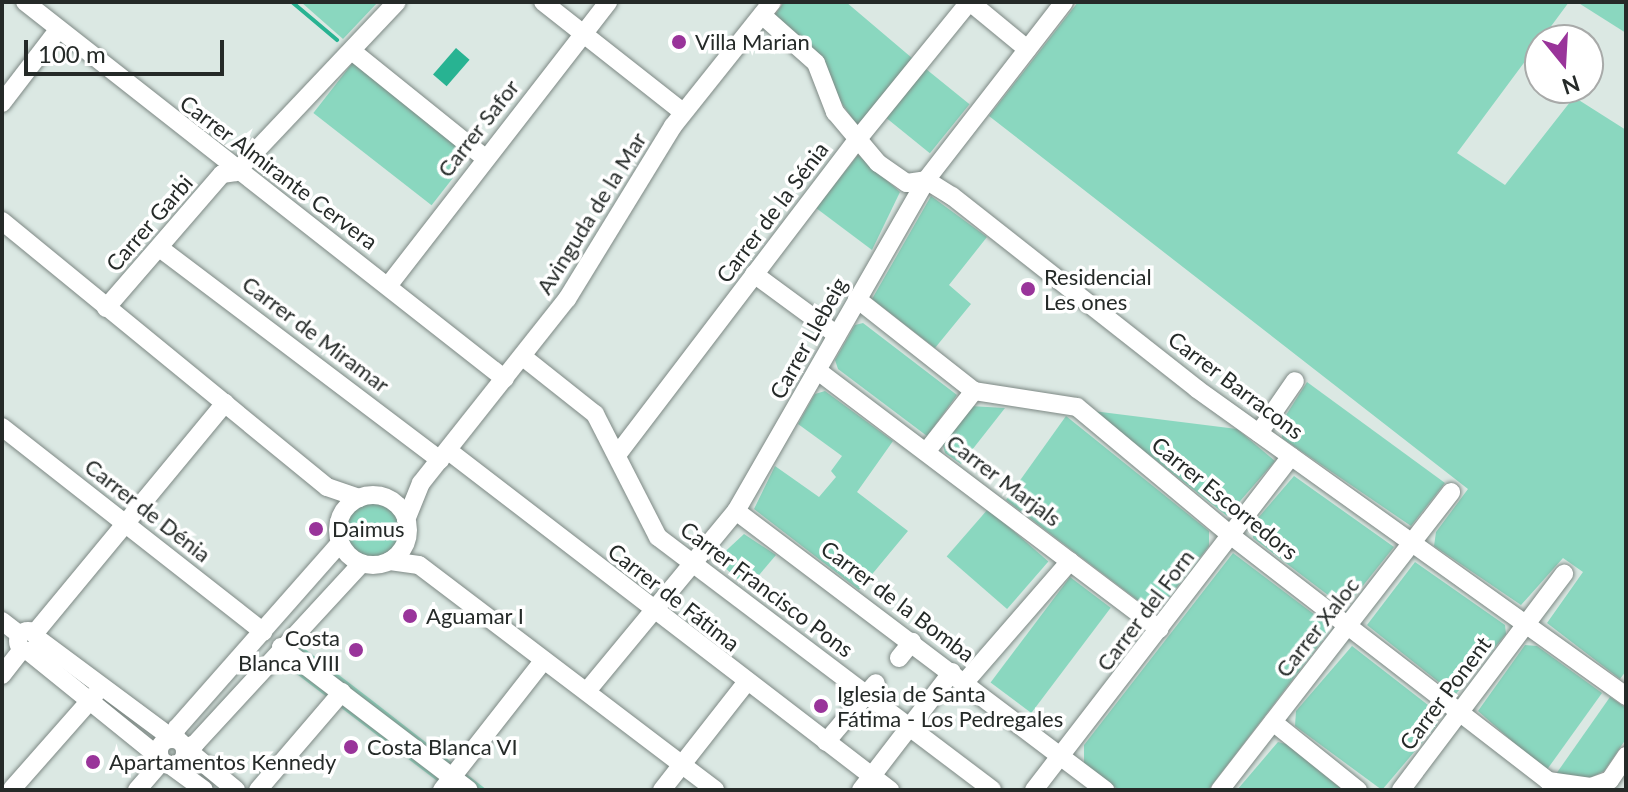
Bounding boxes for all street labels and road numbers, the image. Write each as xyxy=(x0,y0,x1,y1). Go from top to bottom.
street label: Carrer Safor xyxy=(432,74,524,182)
street label: Carrer Almirante Cervera xyxy=(175,89,383,255)
street label: Avinguda de la Mar xyxy=(531,127,651,299)
street label: Carrer de la Sénia xyxy=(710,136,834,288)
street label: Carrer Garbi xyxy=(100,169,198,277)
street label: Carrer de Miramar xyxy=(237,270,395,398)
street label: Carrer Llebeig xyxy=(764,272,852,404)
street label: Carrer Barracons xyxy=(1163,325,1309,445)
street label: Carrer Marjals xyxy=(942,428,1066,532)
street label: Carrer Escorredors xyxy=(1146,431,1304,565)
street label: Carrer de Dénia xyxy=(80,453,216,567)
street label: Carrer Francisco Pons xyxy=(675,515,859,663)
street label: Carrer de la Bomba xyxy=(816,535,980,667)
street label: Carrer de Fátima xyxy=(603,537,745,657)
street label: Carrer del Forn xyxy=(1091,544,1199,676)
street label: Carrer Xaloc xyxy=(1270,572,1364,682)
street label: Carrer Ponent xyxy=(1394,631,1496,755)

